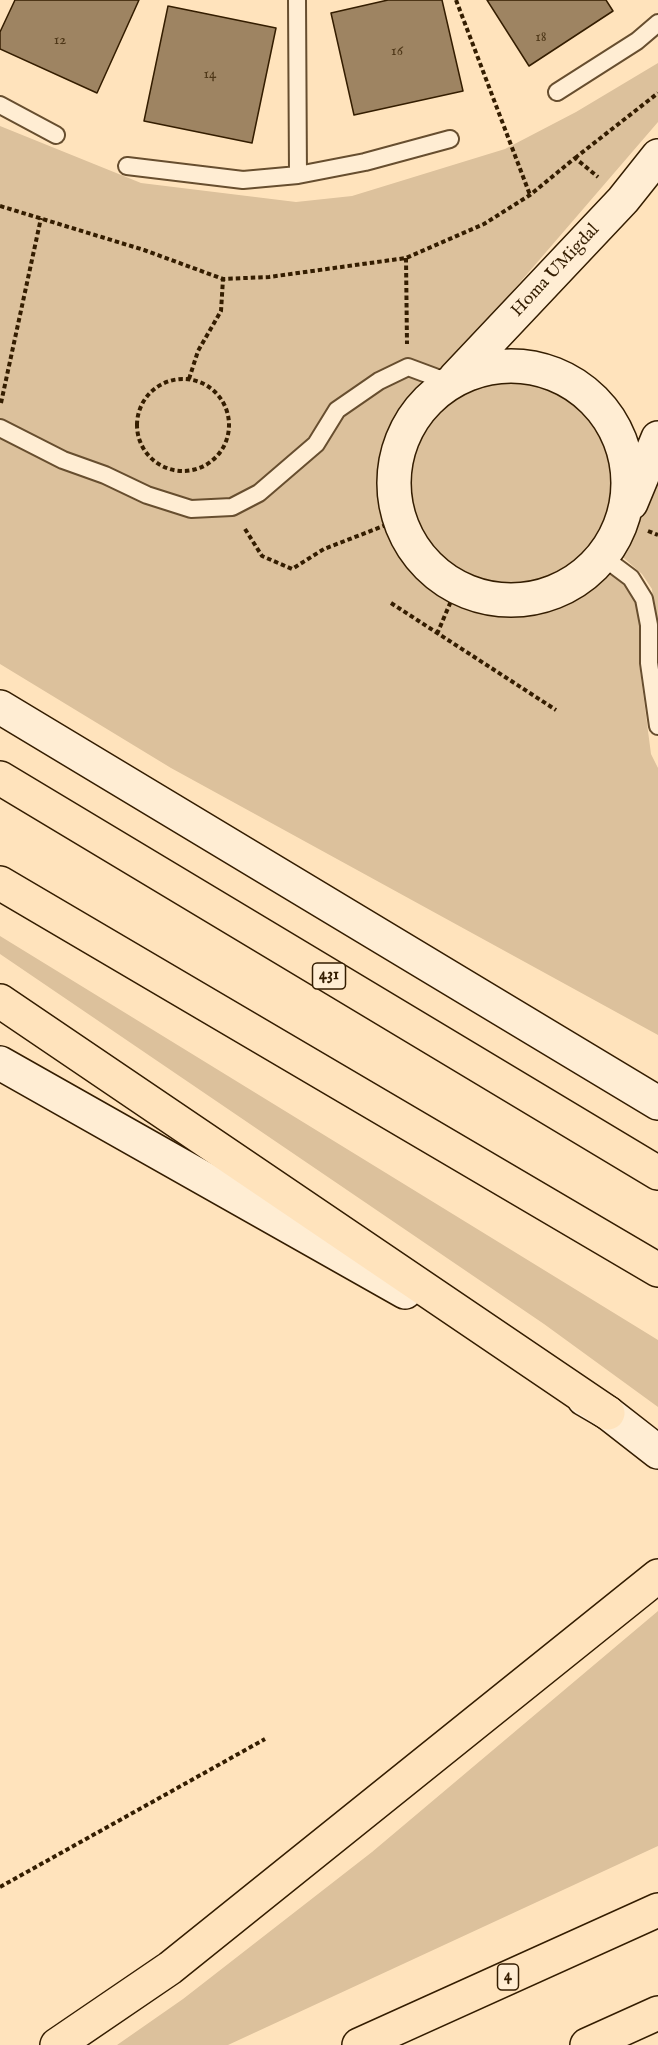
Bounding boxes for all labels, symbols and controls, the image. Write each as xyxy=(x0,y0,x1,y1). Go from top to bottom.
house number: 18 xyxy=(535,29,547,47)
house number: 12 xyxy=(54,32,66,50)
house number: 16 xyxy=(391,43,403,61)
house number: 14 xyxy=(204,66,216,84)
street label: Homa UMigdal xyxy=(507,220,605,322)
road number: 431 xyxy=(312,963,346,989)
road number: 4 xyxy=(498,1964,518,1990)

